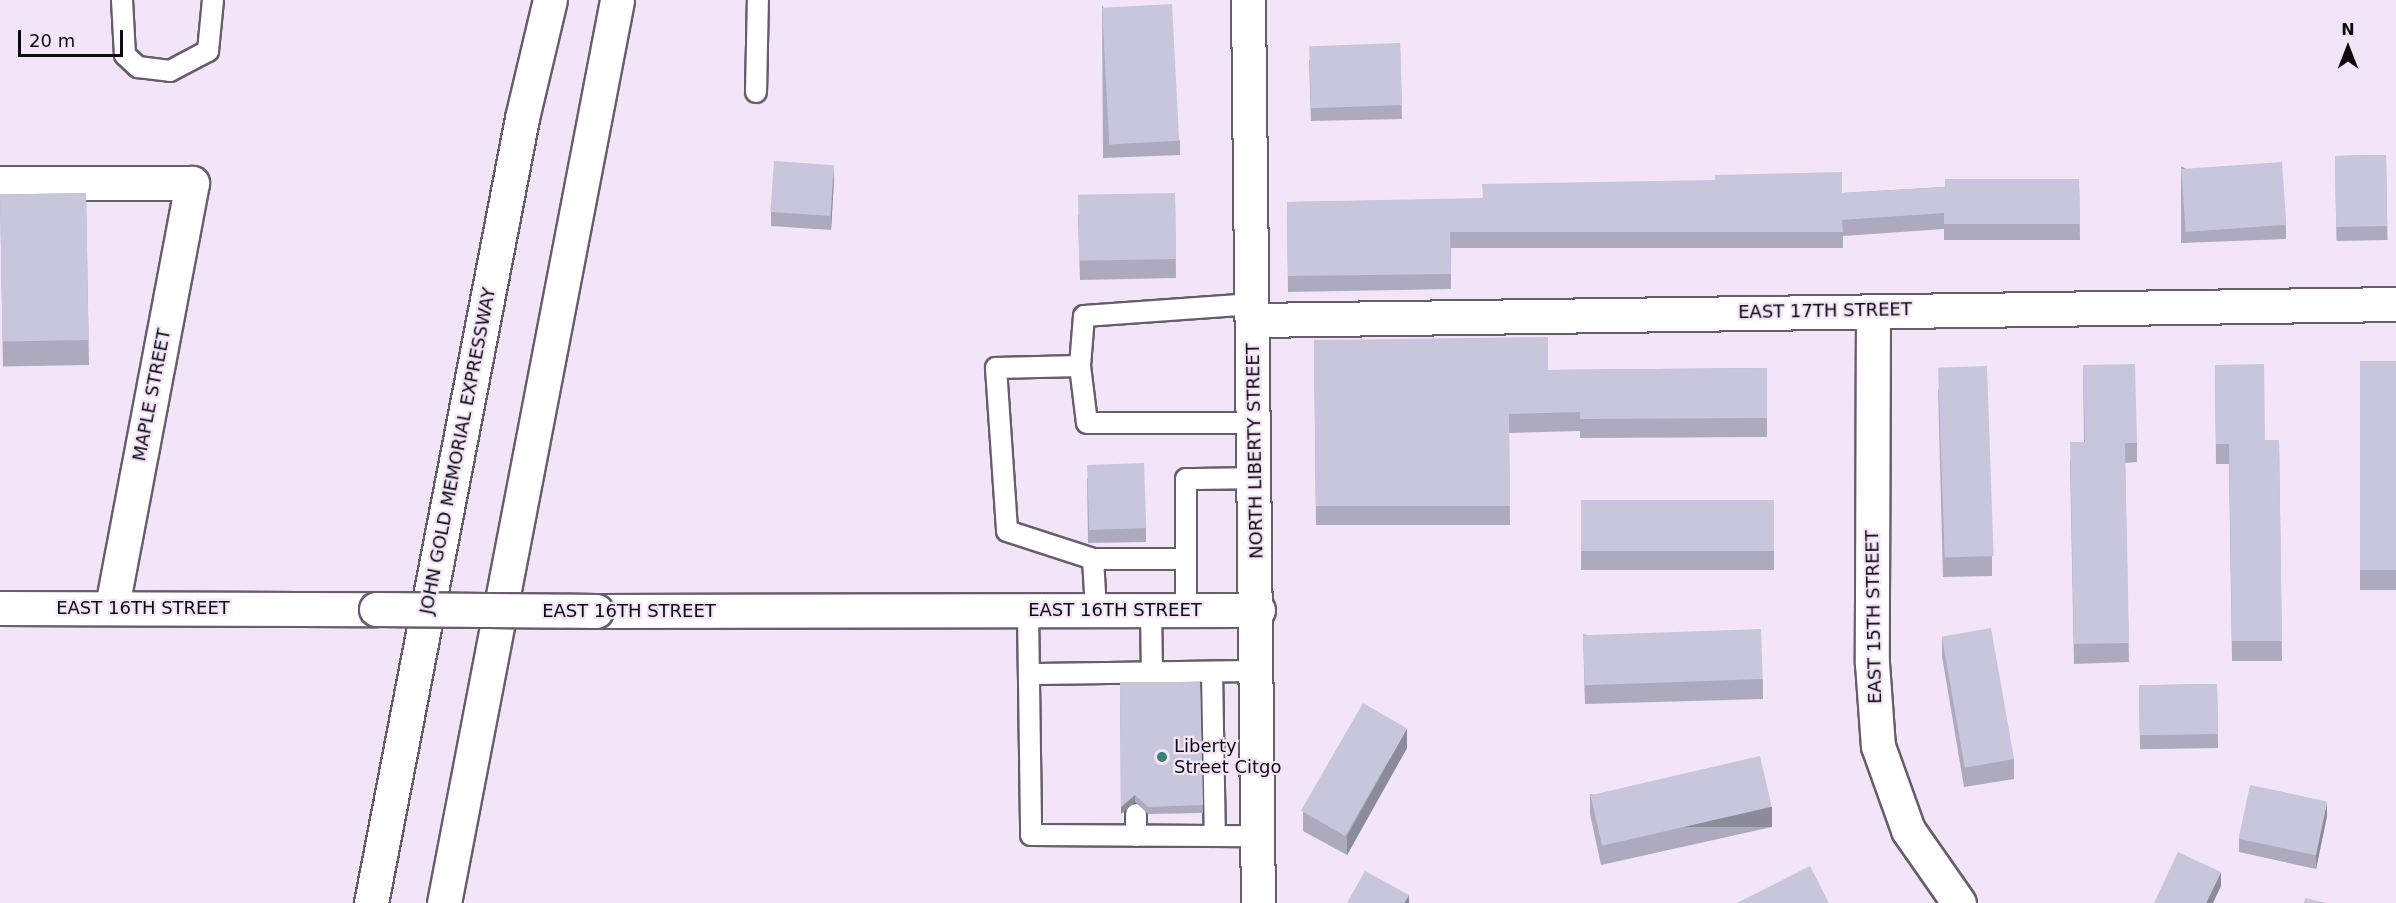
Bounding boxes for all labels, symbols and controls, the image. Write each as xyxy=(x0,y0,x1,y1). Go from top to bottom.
scale bar xyxy=(21,18,126,56)
north arrow xyxy=(2318,18,2378,78)
text: N xyxy=(2341,20,2355,39)
text: 20 m xyxy=(29,30,75,51)
street label: JOHN GOLD MEMORIAL EXPRESSWAY xyxy=(416,286,500,616)
street label: EAST 17TH STREET xyxy=(1738,299,1912,323)
street label: MAPLE STREET xyxy=(129,327,175,463)
street label: NORTH LIBERTY STREET xyxy=(1242,343,1268,559)
street label: EAST 15TH STREET xyxy=(1862,530,1886,704)
street label: EAST 16TH STREET xyxy=(56,597,230,619)
street label: EAST 16TH STREET xyxy=(1028,599,1202,621)
street label: EAST 16TH STREET xyxy=(542,600,716,622)
place label: Liberty Street Citgo xyxy=(1174,736,1281,778)
marker: Liberty Street Citgo xyxy=(1155,750,1169,764)

